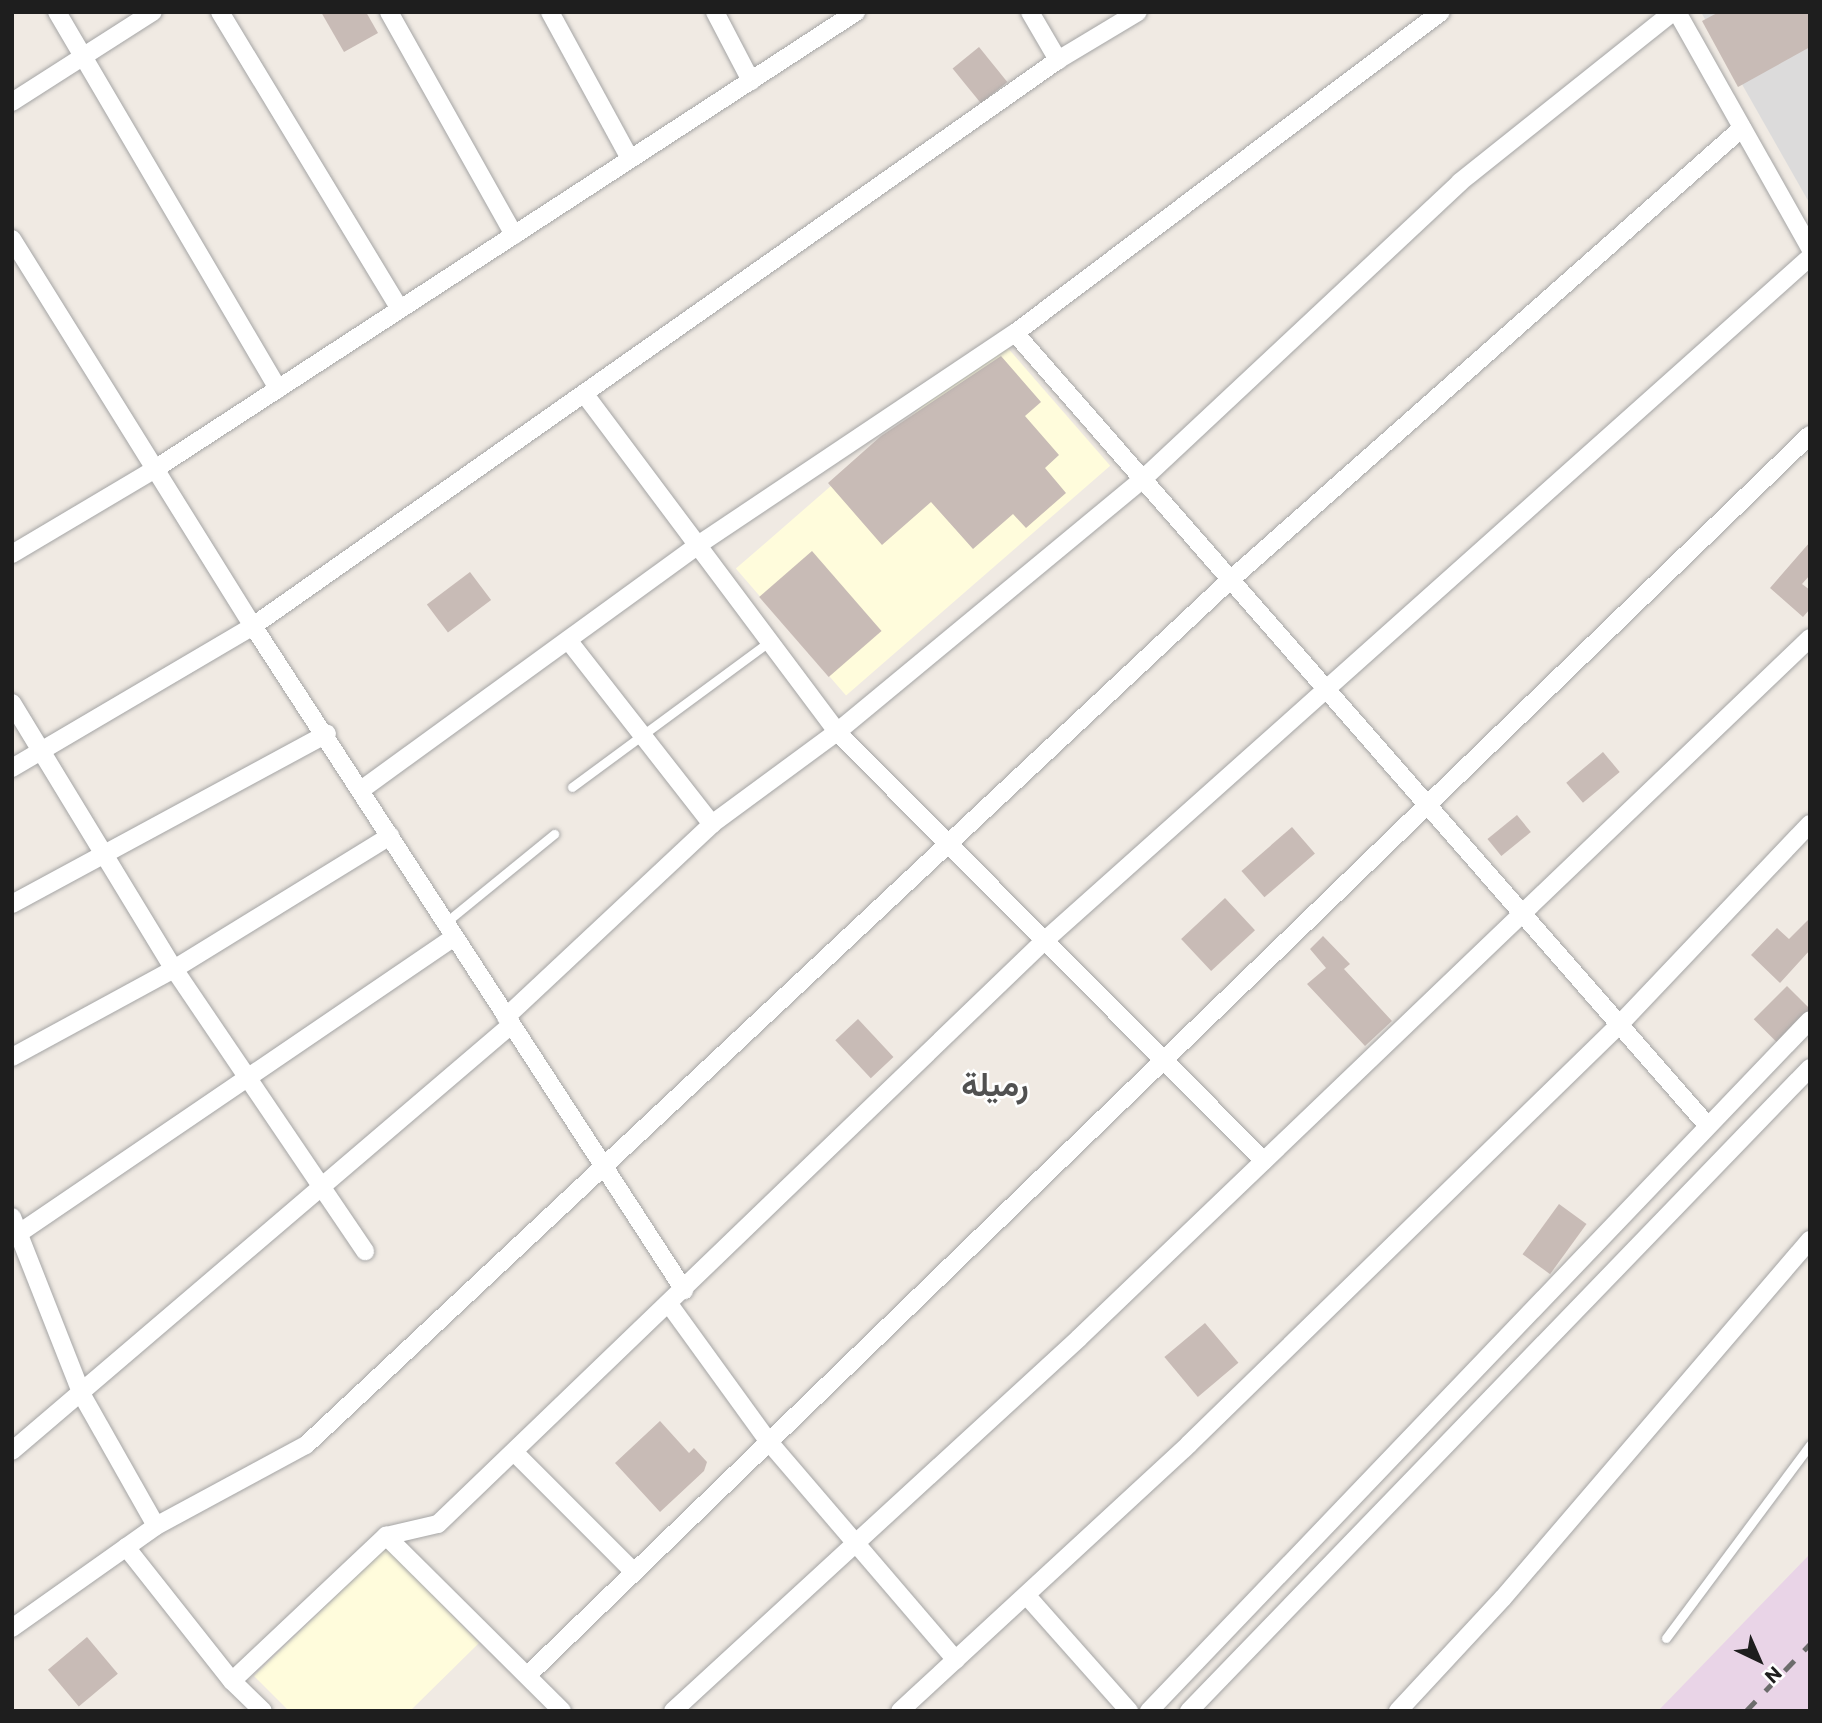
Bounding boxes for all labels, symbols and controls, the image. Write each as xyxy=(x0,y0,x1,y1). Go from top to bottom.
district label: رميلة xyxy=(961,1063,1029,1103)
north arrow xyxy=(1724,1625,1794,1695)
text: N xyxy=(1761,1662,1787,1689)

